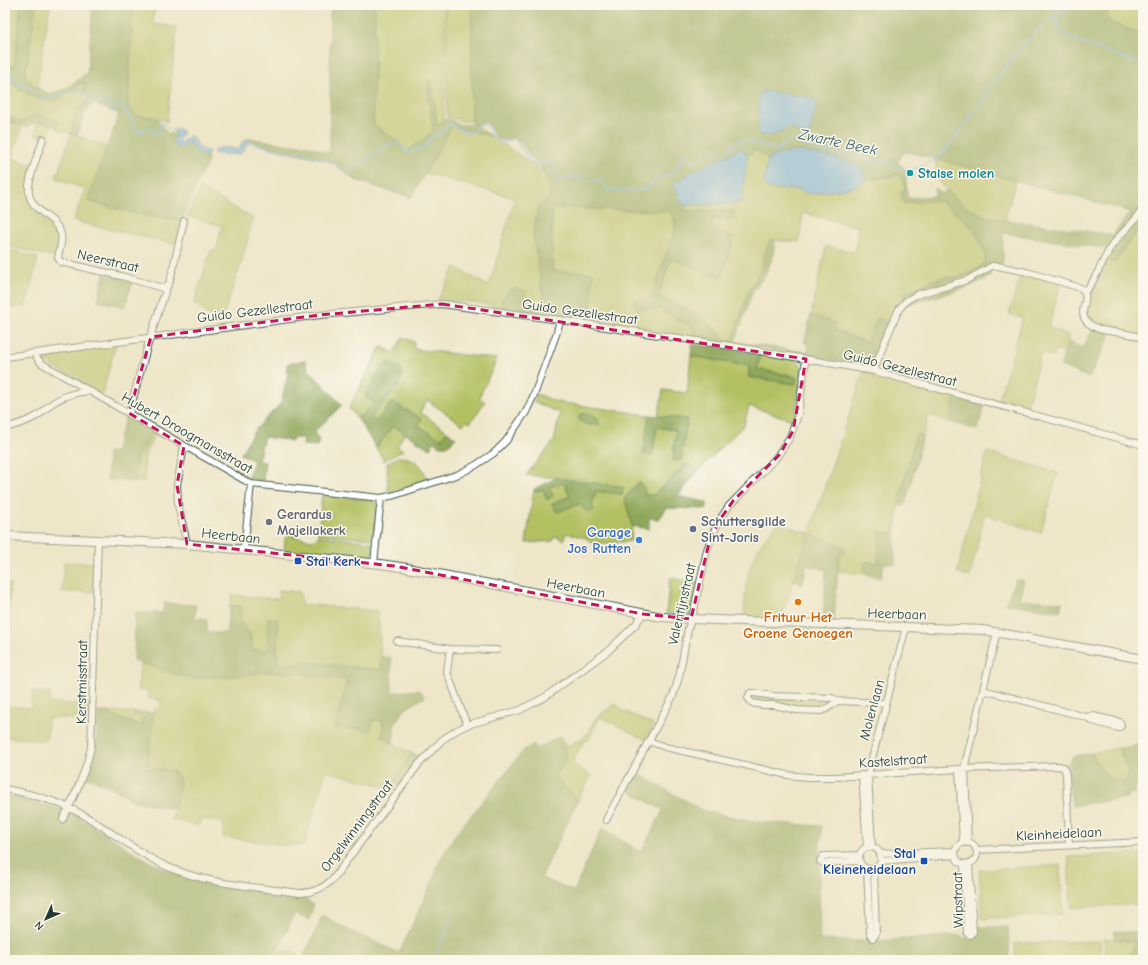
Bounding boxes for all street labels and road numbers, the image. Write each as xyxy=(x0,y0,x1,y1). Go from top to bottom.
street label: Neerstraat xyxy=(76,246,141,277)
street label: Guido Gezellestraat xyxy=(196,295,315,327)
street label: Guido Gezellestraat xyxy=(521,295,640,329)
street label: Guido Gezellestraat xyxy=(841,346,959,391)
street label: Hubert Droogmansstraat xyxy=(119,389,256,478)
street label: Heerbaan xyxy=(201,524,261,548)
street label: Valentijnstraat xyxy=(664,560,700,647)
street label: Heerbaan xyxy=(545,574,607,602)
street label: Heerbaan xyxy=(867,604,927,624)
street label: Kerstmisstraat xyxy=(73,639,91,724)
street label: Molenlaan xyxy=(856,678,888,742)
street label: Kastelstraat xyxy=(858,750,929,772)
street label: Orgelwinningstraat xyxy=(317,776,398,875)
street label: Kleinheidelaan xyxy=(1015,823,1103,845)
street label: Wipstraat xyxy=(949,871,967,928)

